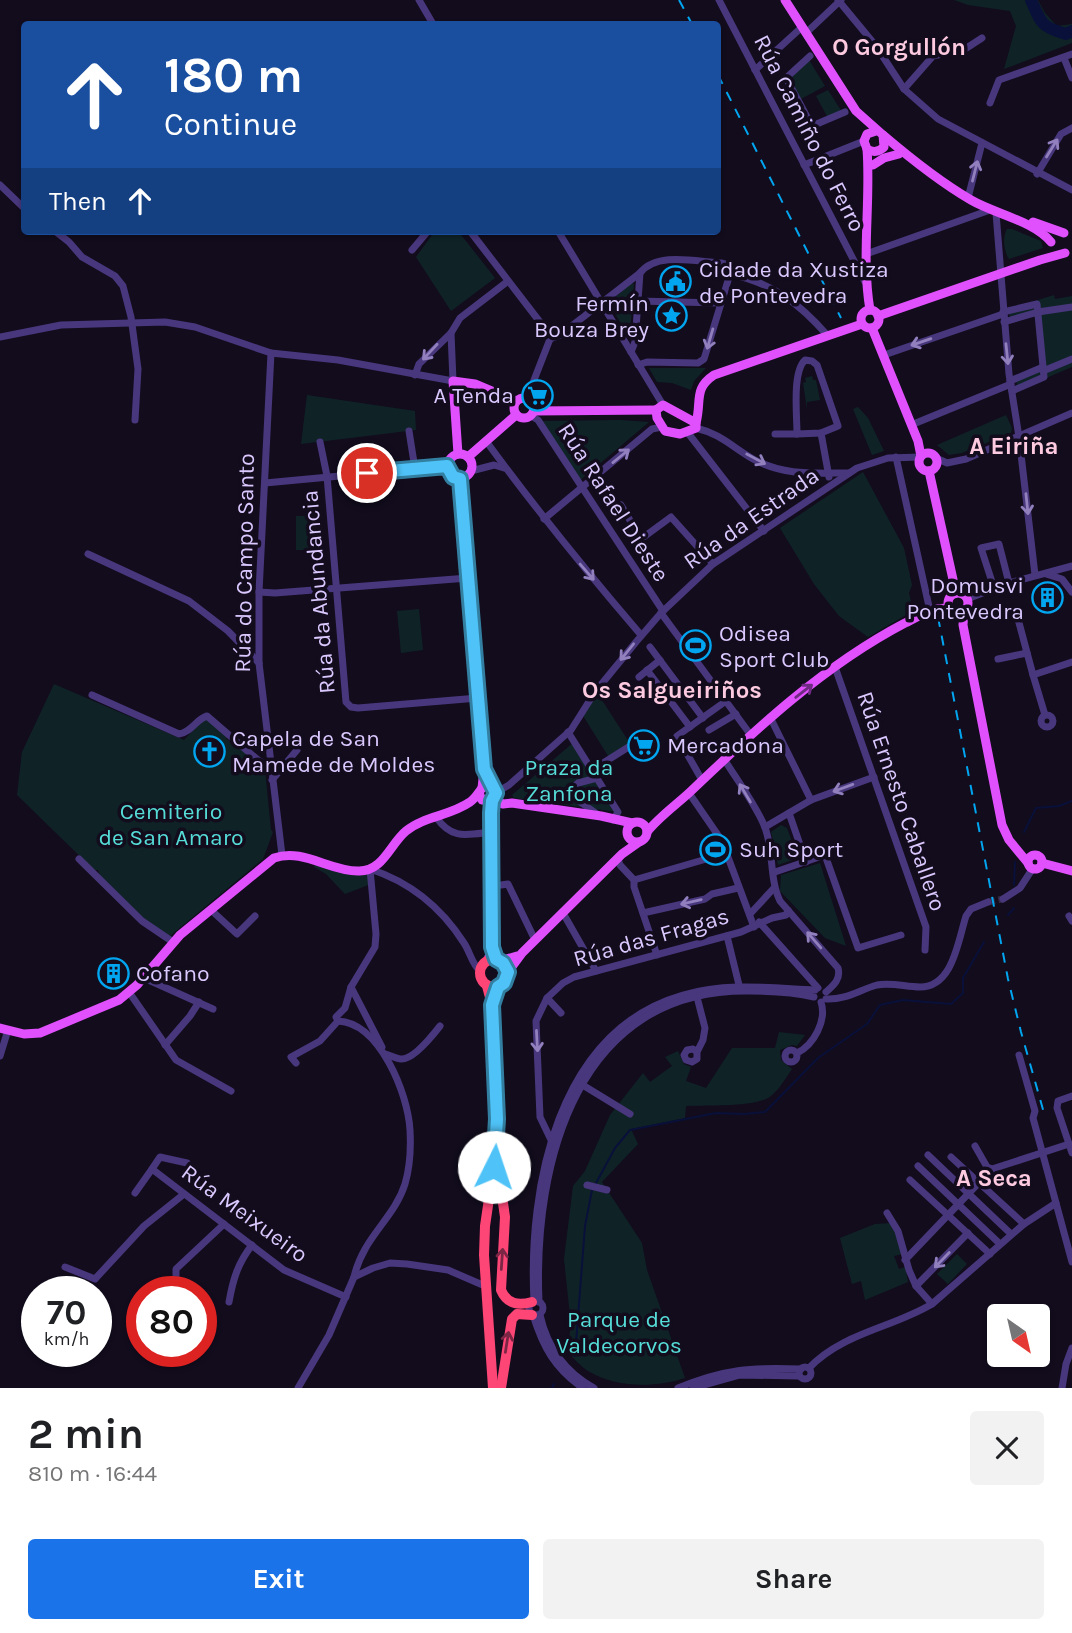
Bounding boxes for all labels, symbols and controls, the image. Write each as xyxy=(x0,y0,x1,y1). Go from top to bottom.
street label: Rúa Camiño do Ferro xyxy=(748,30,871,236)
district label: O Gorgullón xyxy=(832,33,966,61)
text: 180 m xyxy=(164,47,303,104)
icon: ahead xyxy=(49,49,140,140)
text: Continue xyxy=(164,106,297,143)
one-way arrow xyxy=(1044,139,1059,158)
one-way arrow xyxy=(969,160,982,183)
icon: ahead xyxy=(121,182,159,220)
text: Then xyxy=(49,186,107,217)
place label: Cidade da Xustiza de Pontevedra xyxy=(699,256,889,309)
public building icon: Cidade da Xustiza de Pontevedra xyxy=(659,265,693,299)
place label: Fermín Bouza Brey xyxy=(534,290,649,343)
place icon: Fermín Bouza Brey xyxy=(655,299,689,333)
one-way arrow xyxy=(703,327,716,350)
one-way arrow xyxy=(910,337,932,350)
one-way arrow xyxy=(1001,342,1014,365)
one-way arrow xyxy=(422,343,439,360)
supermarket icon: A Tenda xyxy=(520,378,554,412)
place label: A Tenda xyxy=(434,382,514,409)
street label: Rúa Rafael Dieste xyxy=(552,418,675,587)
district label: A Eiriña xyxy=(969,432,1059,460)
pin xyxy=(337,443,397,503)
one-way arrow xyxy=(611,448,629,463)
street label: Rúa do Campo Santo xyxy=(229,453,260,673)
one-way arrow xyxy=(745,453,766,467)
icon: arrive xyxy=(348,454,386,492)
street label: Rúa da Estrada xyxy=(678,462,824,575)
street label: Rúa da Abundancia xyxy=(296,489,341,695)
one-way arrow xyxy=(1020,493,1033,515)
one-way arrow xyxy=(579,563,595,581)
place label: Domusvi Pontevedra xyxy=(906,572,1024,625)
building icon: Domusvi Pontevedra xyxy=(1030,581,1064,615)
place label: Odisea Sport Club xyxy=(719,620,829,673)
sports icon: Odisea Sport Club xyxy=(679,629,713,663)
one-way arrow xyxy=(619,643,635,661)
district label: Os Salgueiriños xyxy=(582,676,762,704)
one-way arrow xyxy=(794,683,812,698)
street label: Rúa Ernesto Caballero xyxy=(851,688,952,915)
place label: Capela de San Mamede de Moldes xyxy=(232,725,435,778)
supermarket icon: Mercadona xyxy=(627,728,661,762)
place label: Mercadona xyxy=(667,732,784,759)
church icon: Capela de San Mamede de Moldes xyxy=(192,734,226,768)
park label: Praza da Zanfona xyxy=(524,754,614,807)
one-way arrow xyxy=(737,783,751,803)
one-way arrow xyxy=(832,783,854,796)
park label: Cemiterio de San Amaro xyxy=(98,798,244,851)
sports icon: Suh Sport xyxy=(699,832,733,866)
place label: Suh Sport xyxy=(739,836,843,863)
one-way arrow xyxy=(680,896,703,909)
street label: Rúa das Fragas xyxy=(570,902,732,973)
one-way arrow xyxy=(806,931,822,949)
building icon: Cofano xyxy=(96,956,130,990)
place label: Cofano xyxy=(136,960,210,987)
one-way arrow xyxy=(530,1029,543,1052)
position arrow xyxy=(457,1130,531,1204)
street label: Rúa Meixueiro xyxy=(176,1159,313,1268)
district label: A Seca xyxy=(956,1164,1032,1192)
one-way arrow xyxy=(496,1248,509,1271)
one-way arrow xyxy=(934,1251,951,1268)
speed limit sign: 80 xyxy=(126,1276,217,1367)
text: 70 xyxy=(47,1292,86,1333)
north arrow xyxy=(987,1304,1050,1367)
map controls xyxy=(987,1304,1050,1367)
park label: Parque de Valdecorvos xyxy=(556,1306,682,1359)
text: km/h xyxy=(44,1328,89,1350)
one-way arrow xyxy=(501,1331,514,1354)
text: 2 min xyxy=(28,1409,144,1459)
button: close xyxy=(970,1411,1044,1485)
text: 810 m · 16:44 xyxy=(28,1460,157,1487)
button: Exit xyxy=(28,1539,529,1619)
button: Share xyxy=(543,1539,1044,1619)

